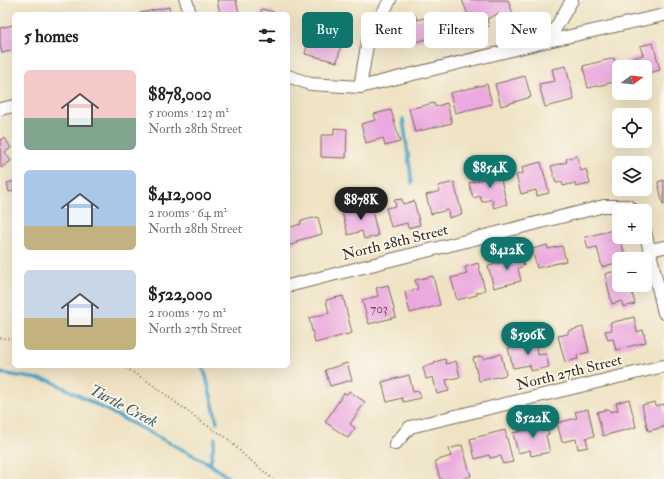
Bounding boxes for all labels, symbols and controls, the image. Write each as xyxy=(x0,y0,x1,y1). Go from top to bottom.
chip: Buy xyxy=(302,12,353,48)
chip: Rent xyxy=(361,12,416,48)
chip: Filters xyxy=(424,12,488,48)
chip: New xyxy=(496,12,551,48)
icon: filters xyxy=(256,25,278,47)
text: 5 homes xyxy=(24,26,78,47)
north arrow xyxy=(612,60,652,100)
map controls xyxy=(612,60,652,292)
text: $878,000 xyxy=(148,84,212,105)
icon: home xyxy=(56,86,104,134)
text: 5 rooms · 123 m² xyxy=(148,105,229,121)
button: locate xyxy=(612,108,652,148)
text: North 28th Street xyxy=(148,121,242,137)
pin: $854K xyxy=(462,155,518,189)
button: layers xyxy=(612,156,652,196)
text: $854K xyxy=(473,160,507,176)
text: $412,000 xyxy=(148,184,212,205)
icon: home xyxy=(56,186,104,234)
pin: $878K xyxy=(333,187,389,221)
text: $878K xyxy=(344,192,378,208)
button: + xyxy=(612,204,652,244)
text: 2 rooms · 64 m² xyxy=(148,205,227,221)
street label: North 28th Street xyxy=(340,220,450,265)
text: North 28th Street xyxy=(148,221,242,237)
pin: $412K xyxy=(479,237,535,271)
text: $412K xyxy=(490,242,524,258)
button: − xyxy=(612,252,652,292)
text: $522,000 xyxy=(148,284,212,305)
icon: home xyxy=(56,286,104,334)
house number: 703 xyxy=(370,301,388,317)
text: 2 rooms · 70 m² xyxy=(148,305,226,321)
text: North 27th Street xyxy=(148,321,242,337)
pin: $596K xyxy=(500,322,556,356)
text: $596K xyxy=(510,327,546,343)
street label: North 27th Street xyxy=(514,350,624,395)
water label: Turtle Creek xyxy=(86,380,161,432)
pin: $522K xyxy=(505,405,561,439)
text: $522K xyxy=(515,410,551,426)

